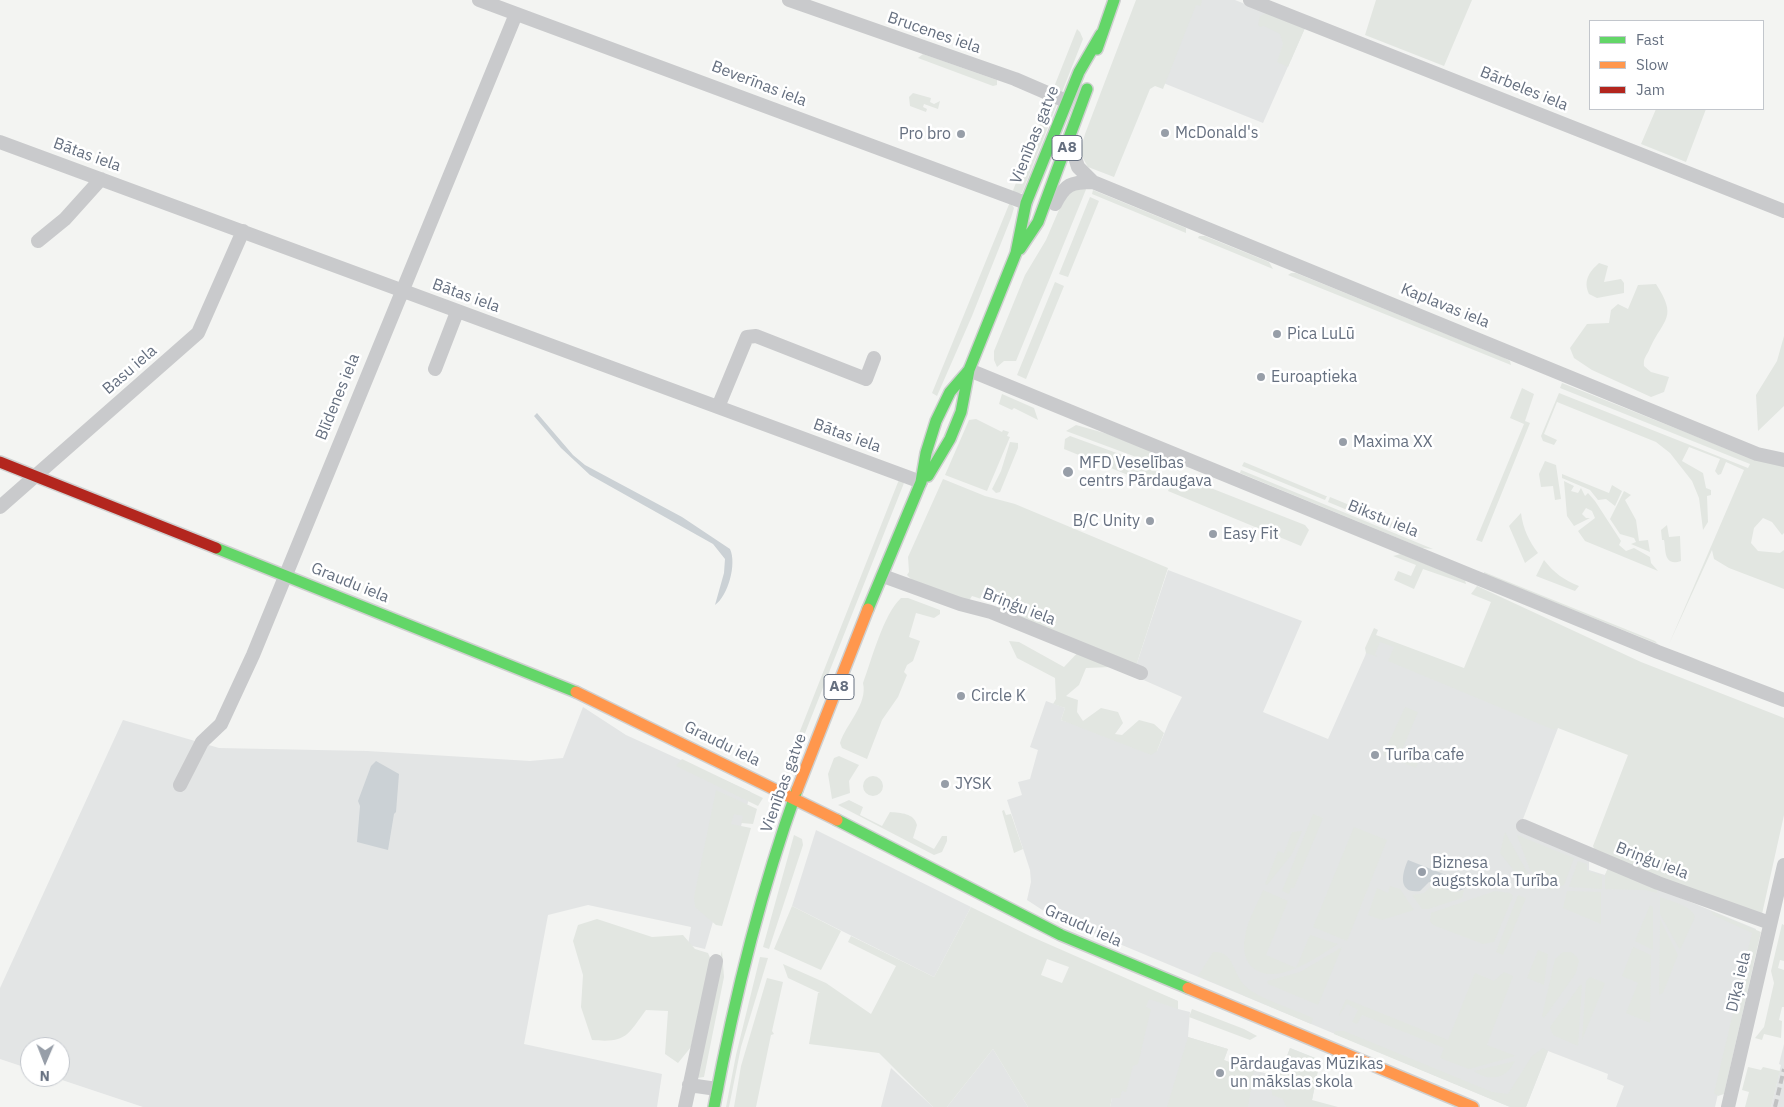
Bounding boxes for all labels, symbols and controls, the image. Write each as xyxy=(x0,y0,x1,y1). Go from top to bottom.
street label: Brucenes iela xyxy=(885,8,983,58)
legend xyxy=(1589,20,1764,110)
text: Fast xyxy=(1636,30,1664,49)
text: Slow xyxy=(1636,55,1669,74)
street label: Beverīnas iela xyxy=(709,57,809,111)
street label: Bārbeles iela xyxy=(1477,63,1571,115)
text: Jam xyxy=(1636,80,1665,99)
street label: Vienības gatve xyxy=(1007,83,1063,187)
place label: McDonald's xyxy=(1175,123,1259,143)
place label: Pro bro xyxy=(899,124,951,144)
marker: McDonald's xyxy=(1159,127,1171,139)
marker: Pro bro xyxy=(955,128,967,140)
street label: Bātas iela xyxy=(51,134,123,176)
road number: A8 xyxy=(1052,136,1082,160)
street label: Bātas iela xyxy=(430,275,502,317)
street label: Kaplavas iela xyxy=(1398,279,1492,333)
place label: Pica LuLū xyxy=(1287,324,1355,344)
marker: Pica LuLū xyxy=(1271,328,1283,340)
street label: Basu iela xyxy=(99,341,161,399)
street label: Blīdenes iela xyxy=(312,351,364,443)
place label: Euroaptieka xyxy=(1271,367,1357,387)
marker: Euroaptieka xyxy=(1255,371,1267,383)
street label: Bātas iela xyxy=(811,415,883,457)
place label: Maxima XX xyxy=(1353,432,1433,452)
marker: Maxima XX xyxy=(1337,436,1349,448)
place label: MFD Veselības centrs Pārdaugava xyxy=(1079,453,1212,491)
marker: MFD Veselības centrs Pārdaugava xyxy=(1061,465,1075,479)
street label: Bikstu iela xyxy=(1345,496,1421,542)
place label: B/C Unity xyxy=(1073,511,1140,531)
marker: B/C Unity xyxy=(1144,515,1156,527)
place label: Easy Fit xyxy=(1223,524,1279,544)
marker: Easy Fit xyxy=(1207,528,1219,540)
street label: Graudu iela xyxy=(308,559,392,607)
street label: Briņģu iela xyxy=(980,584,1058,630)
road number: A8 xyxy=(824,674,854,700)
place label: Circle K xyxy=(971,686,1026,706)
marker: Circle K xyxy=(955,690,967,702)
street label: Graudu iela xyxy=(681,717,763,771)
street label: Vienības gatve xyxy=(757,731,811,835)
place label: Turība cafe xyxy=(1385,745,1464,765)
marker: Turība cafe xyxy=(1369,749,1381,761)
place label: JYSK xyxy=(955,774,992,794)
marker: JYSK xyxy=(939,778,951,790)
street label: Briņģu iela xyxy=(1613,838,1691,884)
place label: Biznesa augstskola Turība xyxy=(1432,853,1558,891)
marker: Biznesa augstskola Turība xyxy=(1416,866,1428,878)
street label: Graudu iela xyxy=(1041,900,1125,952)
street label: Dīķa iela xyxy=(1723,950,1755,1014)
north arrow xyxy=(20,1037,70,1087)
place label: Pārdaugavas Mūzikas un mākslas skola xyxy=(1230,1054,1384,1092)
text: N xyxy=(40,1067,50,1085)
marker: Pārdaugavas Mūzikas un mākslas skola xyxy=(1214,1067,1226,1079)

